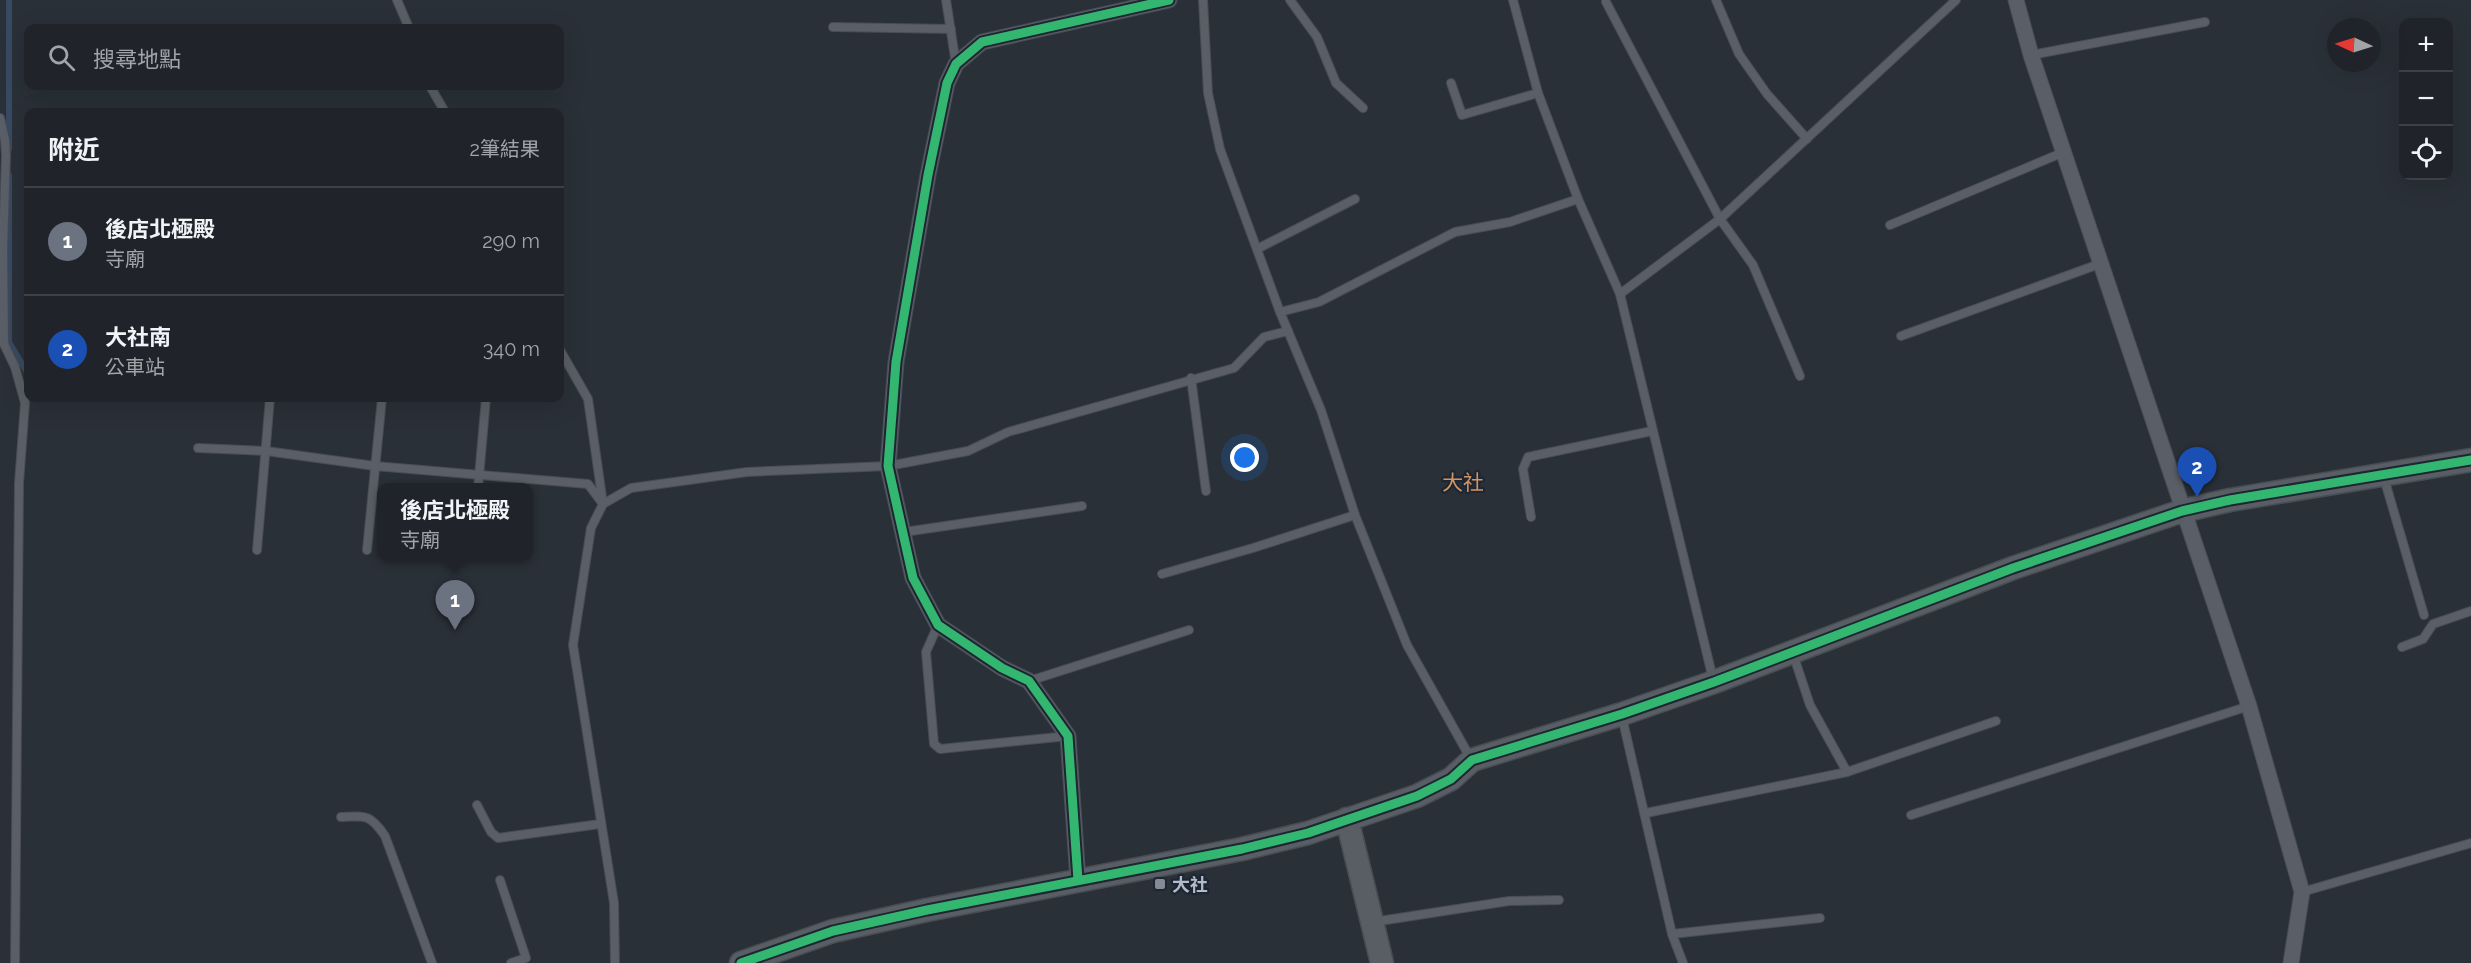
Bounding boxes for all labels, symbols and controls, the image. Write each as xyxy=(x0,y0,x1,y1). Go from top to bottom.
north arrow xyxy=(2327,18,2381,72)
map controls xyxy=(2399,18,2453,180)
button: + xyxy=(2399,18,2453,72)
search box xyxy=(24,24,564,90)
icon: search xyxy=(45,41,78,74)
text: 搜尋地點 xyxy=(93,46,181,72)
button: − xyxy=(2399,72,2453,126)
button: locate xyxy=(2399,126,2453,180)
text: 附近 xyxy=(48,135,100,165)
text: 2筆結果 xyxy=(470,137,540,161)
text: 後店北極殿 xyxy=(105,216,215,242)
text: 1 xyxy=(63,229,72,253)
text: 290 m xyxy=(482,229,540,253)
text: 寺廟 xyxy=(105,247,145,271)
text: 大社南 xyxy=(105,324,171,350)
text: 2 xyxy=(62,337,73,361)
text: 340 m xyxy=(483,337,540,361)
text: 公車站 xyxy=(105,355,165,379)
your location xyxy=(1230,443,1259,472)
pin: 2 xyxy=(2178,448,2216,497)
district label: 大社 xyxy=(1442,470,1484,495)
popup xyxy=(377,483,533,561)
text: 後店北極殿 xyxy=(400,497,510,523)
text: 寺廟 xyxy=(400,528,440,552)
pin: 1 xyxy=(436,580,474,630)
place label: 大社 xyxy=(1172,874,1208,895)
marker: 大社 xyxy=(1153,877,1167,891)

